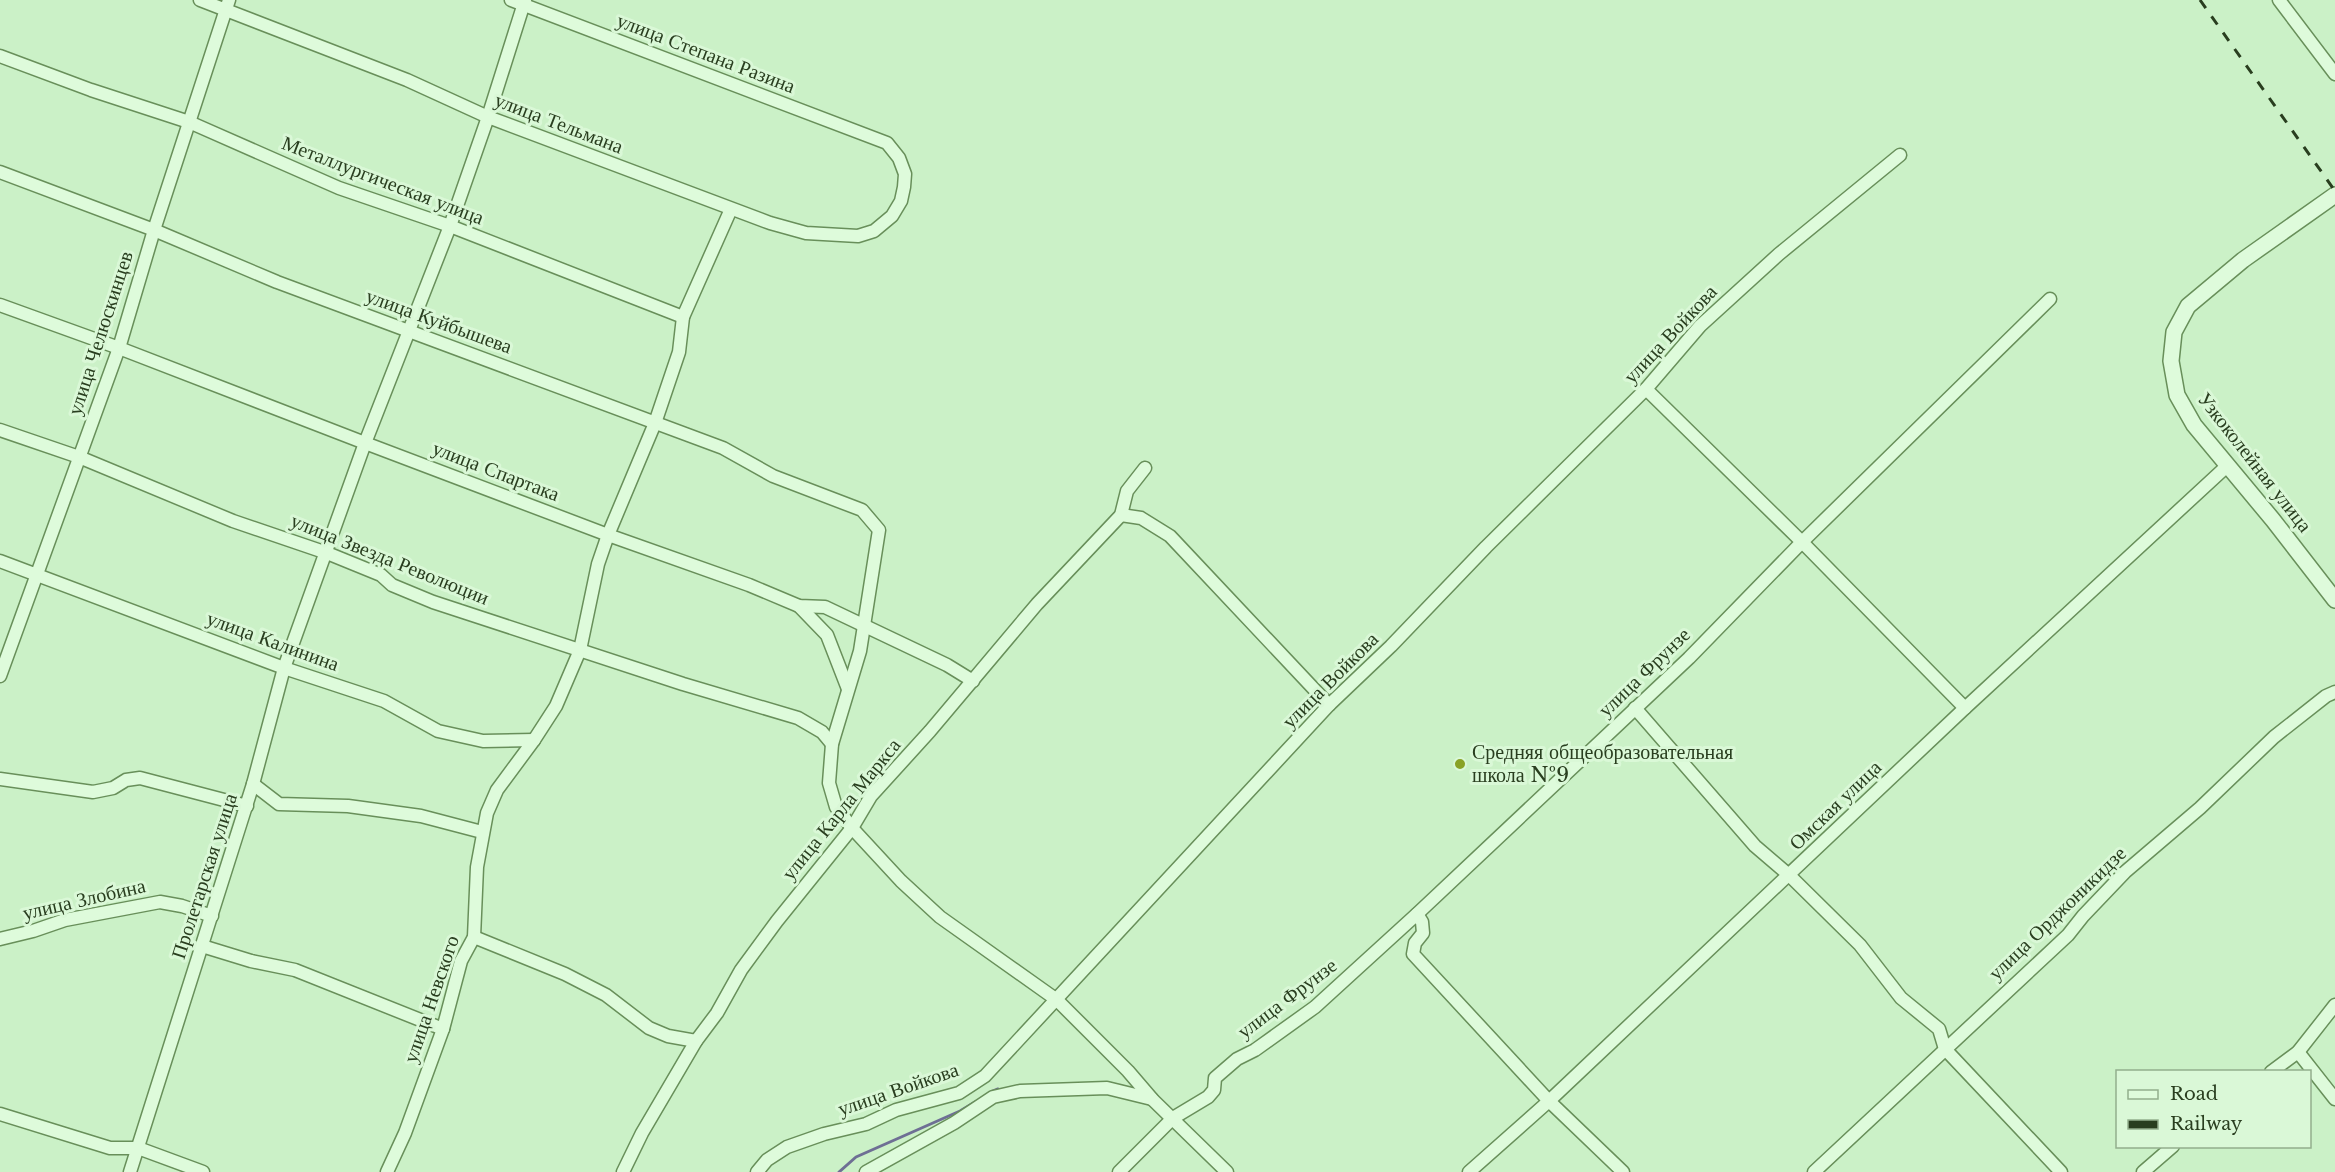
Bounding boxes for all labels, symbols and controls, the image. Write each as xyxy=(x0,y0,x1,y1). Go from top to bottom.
street label: улица Степана Разина xyxy=(614,8,799,98)
street label: улица Тельмана xyxy=(491,88,627,159)
street label: Металлургическая улица xyxy=(279,130,487,230)
street label: улица Челюскинцев xyxy=(62,248,138,418)
street label: улица Войкова xyxy=(1618,280,1722,388)
street label: улица Куйбышева xyxy=(363,283,515,359)
street label: Узкоколейная улица xyxy=(2193,387,2317,537)
street label: улица Спартака xyxy=(429,436,563,506)
street label: улица Звезда Революции xyxy=(287,508,493,610)
street label: улица Калинина xyxy=(204,606,342,676)
street label: улица Фрунзе xyxy=(1593,622,1695,722)
street label: улица Войкова xyxy=(1277,627,1383,733)
street label: улица Карла Маркса xyxy=(777,733,906,885)
place label: Средняя общеобразовательная школа №9 xyxy=(1472,740,1733,787)
street label: Омская улица xyxy=(1784,755,1886,855)
marker: Средняя общеобразовательная школа №9 xyxy=(1453,757,1467,771)
street label: Пролетарская улица xyxy=(166,790,242,962)
street label: улица Орджоникидзе xyxy=(1983,841,2131,985)
street label: улица Злобина xyxy=(20,873,148,925)
street label: улица Невского xyxy=(398,932,464,1066)
street label: улица Фрунзе xyxy=(1233,953,1341,1043)
street label: улица Войкова xyxy=(835,1057,962,1121)
legend xyxy=(2116,1070,2311,1148)
text: Road xyxy=(2170,1083,2218,1105)
text: Railway xyxy=(2170,1113,2243,1135)

